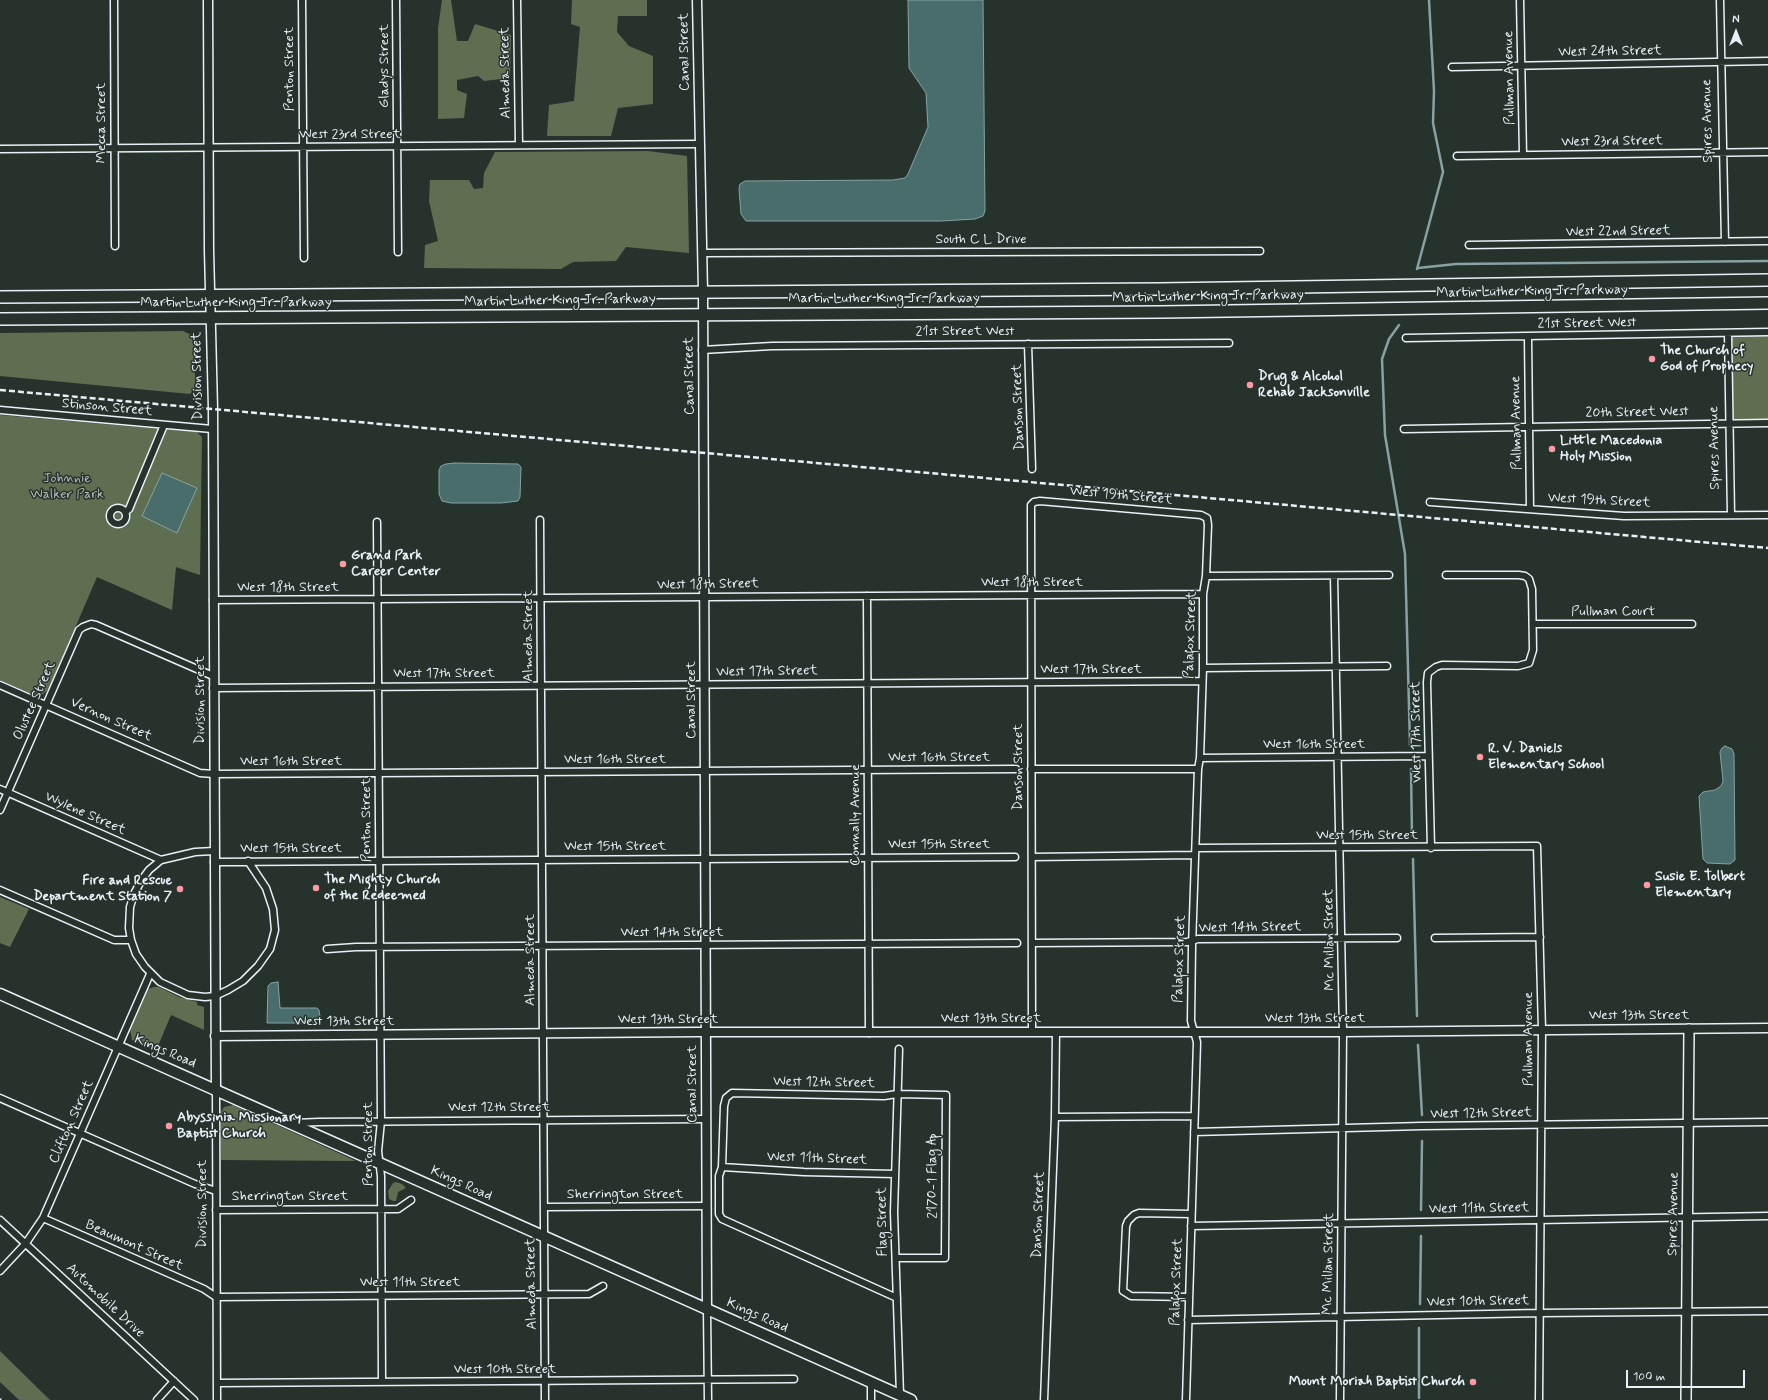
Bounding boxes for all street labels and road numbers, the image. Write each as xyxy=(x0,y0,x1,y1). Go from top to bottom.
street label: Canal Street xyxy=(676,13,694,91)
street label: Gladys Street xyxy=(377,24,393,108)
street label: Penton Street xyxy=(282,27,298,111)
street label: Almeda Street xyxy=(497,27,515,119)
street label: Pullman Avenue xyxy=(1501,31,1519,125)
street label: West 24th Street xyxy=(1558,43,1662,61)
street label: Spires Avenue xyxy=(1699,79,1717,163)
street label: Mecca Street xyxy=(94,83,110,163)
street label: West 23rd Street xyxy=(299,127,401,143)
street label: West 23rd Street xyxy=(1561,133,1663,151)
street label: West 22nd Street xyxy=(1566,223,1670,241)
street label: South C L Drive xyxy=(935,232,1027,248)
street label: Martin Luther King Jr. Parkway xyxy=(1436,282,1628,302)
street label: Martin Luther King Jr. Parkway xyxy=(1112,287,1304,307)
street label: Martin Luther King Jr. Parkway xyxy=(464,291,656,311)
street label: Martin Luther King Jr. Parkway xyxy=(788,291,980,307)
street label: Martin Luther King Jr. Parkway xyxy=(140,295,332,311)
street label: 21st Street West xyxy=(1537,315,1637,333)
street label: 21st Street West xyxy=(916,324,1014,340)
street label: Division Street xyxy=(189,332,207,420)
street label: Canal Street xyxy=(681,337,699,415)
street label: Danson Street xyxy=(1009,363,1029,451)
street label: Pullman Avenue xyxy=(1508,376,1526,470)
street label: Stinson Street xyxy=(61,396,153,420)
street label: 20th Street West xyxy=(1585,404,1689,422)
street label: Spires Avenue xyxy=(1706,406,1724,490)
street label: West 19th Street xyxy=(1069,483,1173,509)
street label: West 19th Street xyxy=(1547,490,1651,512)
street label: West 18th Street xyxy=(981,575,1083,591)
street label: West 18th Street xyxy=(657,576,759,594)
street label: West 18th Street xyxy=(237,580,339,596)
street label: Almeda Street xyxy=(521,590,537,682)
street label: Palafox Street xyxy=(1181,591,1201,679)
street label: Pullman Court xyxy=(1571,604,1655,620)
street label: Division Street xyxy=(193,656,209,744)
street label: Olustee Street xyxy=(10,659,60,743)
street label: Canal Street xyxy=(684,661,700,739)
street label: West 17th Street xyxy=(1040,662,1142,678)
street label: West 17th Street xyxy=(716,663,818,681)
street label: West 17th Street xyxy=(393,666,495,682)
street label: West 17th Street xyxy=(1408,681,1426,783)
street label: Vernon Street xyxy=(68,694,154,746)
street label: Danson Street xyxy=(1011,724,1027,810)
street label: West 16th Street xyxy=(1263,737,1365,753)
street label: West 16th Street xyxy=(888,750,990,766)
street label: West 16th Street xyxy=(564,752,666,768)
street label: West 16th Street xyxy=(240,754,342,770)
street label: Connally Avenue xyxy=(848,764,864,866)
street label: Penton Street xyxy=(359,778,375,862)
street label: Wylene Street xyxy=(42,789,128,839)
street label: West 15th Street xyxy=(1316,828,1418,844)
street label: West 15th Street xyxy=(888,837,990,853)
street label: West 15th Street xyxy=(564,839,666,855)
street label: West 15th Street xyxy=(240,841,342,857)
street label: Mc Millan Street xyxy=(1321,889,1339,991)
street label: Almeda Street xyxy=(523,914,539,1006)
street label: Palafox Street xyxy=(1170,915,1190,1003)
street label: West 14th Street xyxy=(1198,919,1302,937)
street label: West 14th Street xyxy=(621,925,723,941)
street label: Pullman Avenue xyxy=(1521,992,1537,1086)
street label: West 13th Street xyxy=(1589,1008,1689,1024)
street label: West 13th Street xyxy=(941,1011,1041,1027)
street label: West 13th Street xyxy=(1265,1011,1365,1027)
street label: West 13th Street xyxy=(618,1012,718,1028)
street label: West 13th Street xyxy=(294,1014,394,1030)
street label: Kings Road xyxy=(131,1031,199,1073)
street label: Canal Street xyxy=(685,1045,701,1123)
street label: West 12th Street xyxy=(773,1074,875,1092)
street label: Clifton Street xyxy=(46,1078,98,1166)
street label: West 12th Street xyxy=(448,1100,550,1116)
street label: Penton Street xyxy=(361,1102,377,1186)
street label: West 12th Street xyxy=(1430,1105,1532,1123)
street label: 2170-1 Flag Ap xyxy=(925,1133,941,1219)
street label: West 11th Street xyxy=(767,1149,867,1169)
street label: Division Street xyxy=(195,1160,211,1248)
street label: Kings Road xyxy=(428,1163,494,1205)
street label: Danson Street xyxy=(1029,1171,1049,1259)
street label: Spires Avenue xyxy=(1665,1172,1683,1256)
street label: Sherrington Street xyxy=(567,1187,683,1203)
street label: Flag Street xyxy=(874,1187,892,1257)
street label: Sherrington Street xyxy=(232,1189,348,1205)
street label: West 11th Street xyxy=(1429,1200,1529,1218)
street label: Mc Millan Street xyxy=(1320,1213,1338,1315)
street label: Beaumont Street xyxy=(82,1217,186,1275)
street label: Almeda Street xyxy=(523,1238,541,1330)
street label: Palafox Street xyxy=(1167,1238,1187,1326)
street label: Automobile Drive xyxy=(62,1260,148,1342)
street label: West 11th Street xyxy=(360,1275,460,1291)
street label: West 10th Street xyxy=(1427,1293,1529,1311)
street label: Kings Road xyxy=(724,1295,790,1337)
street label: West 10th Street xyxy=(454,1362,556,1378)

